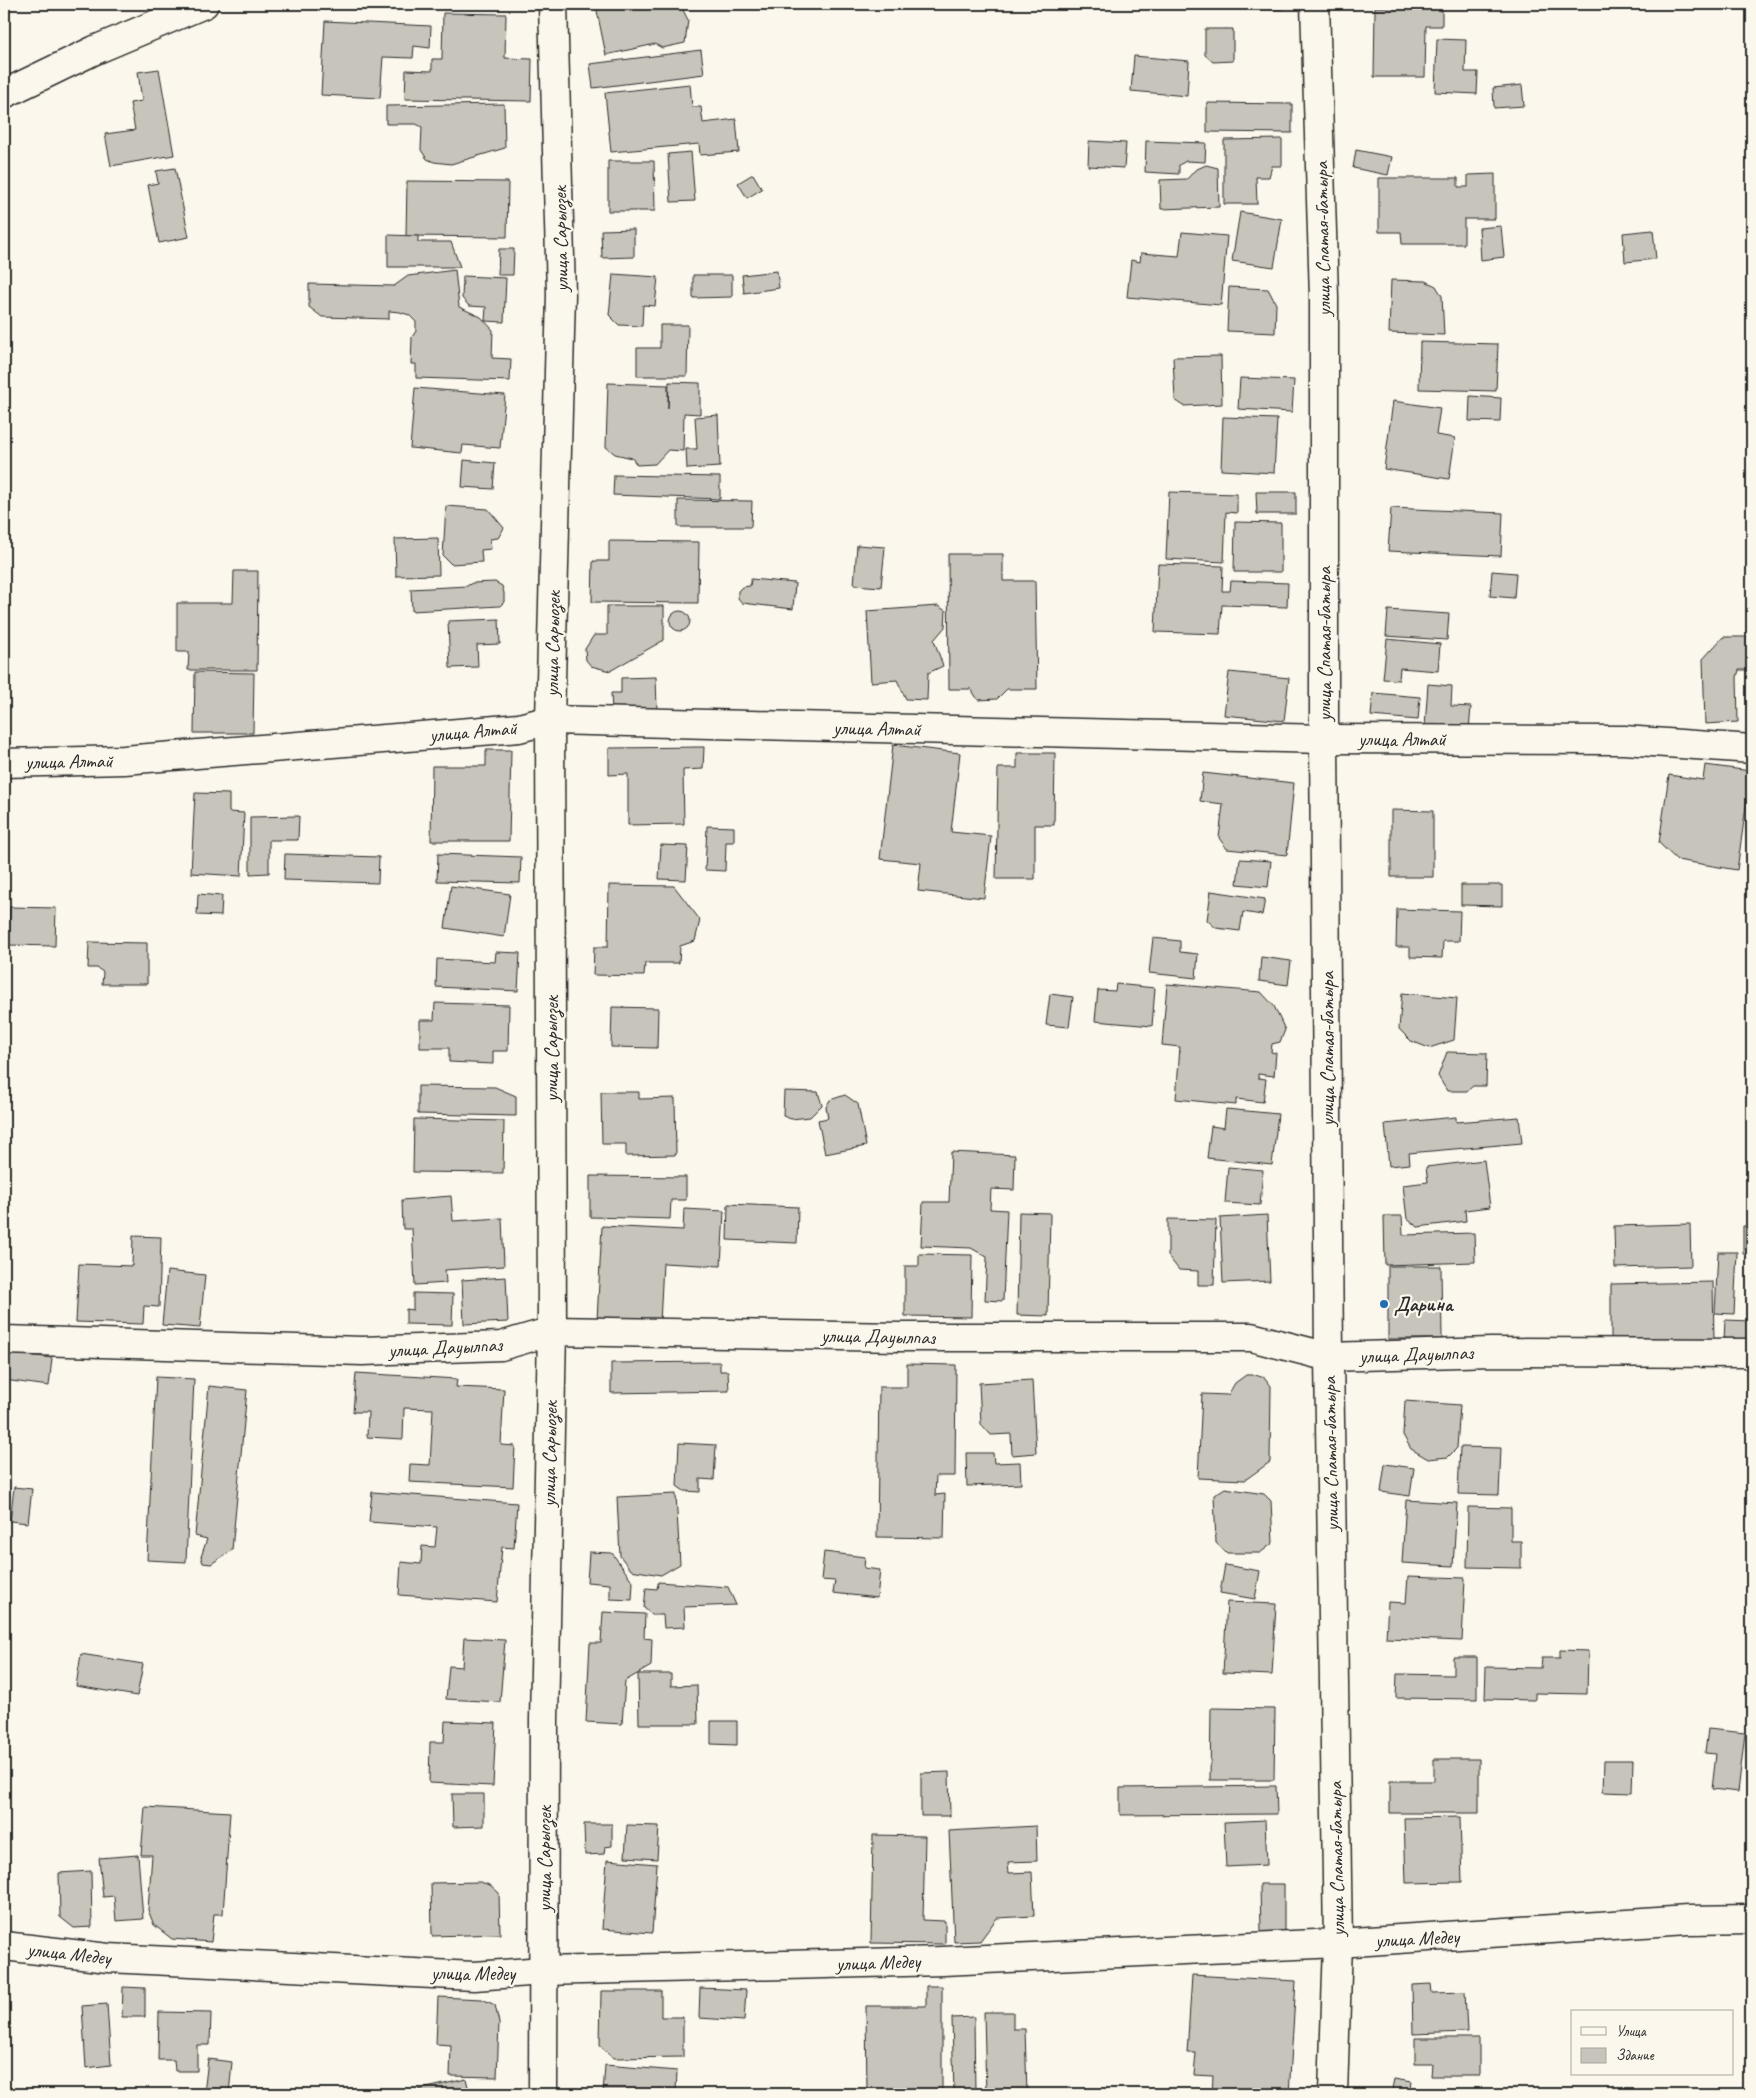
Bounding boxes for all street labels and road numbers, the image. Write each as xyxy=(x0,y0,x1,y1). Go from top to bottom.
street label: улица Спатая-батыра xyxy=(1309,160,1336,318)
street label: улица Сарыозек xyxy=(547,184,575,293)
street label: улица Спатая-батыра xyxy=(1312,565,1337,722)
street label: улица Сарыозек xyxy=(539,589,567,698)
street label: улица Алтай xyxy=(427,715,519,748)
street label: улица Алтай xyxy=(832,715,923,742)
street label: улица Алтай xyxy=(1357,727,1447,752)
street label: улица Алтай xyxy=(24,748,115,775)
street label: улица Спатая-батыра xyxy=(1315,970,1340,1127)
street label: улица Сарыозек xyxy=(539,994,565,1103)
street label: улица Дауылпаз xyxy=(820,1323,936,1350)
street label: улица Дауылпаз xyxy=(387,1332,504,1363)
street label: улица Дауылпаз xyxy=(1358,1340,1475,1369)
street label: улица Спатая-батыра xyxy=(1317,1375,1344,1533)
street label: улица Сарыозек xyxy=(536,1399,564,1508)
street label: улица Спатая-батыра xyxy=(1323,1780,1350,1938)
street label: улица Сарыозек xyxy=(532,1804,558,1913)
street label: улица Медеу xyxy=(1373,1924,1462,1953)
street label: улица Медеу xyxy=(25,1937,114,1971)
street label: улица Медеу xyxy=(835,1948,923,1976)
street label: улица Медеу xyxy=(430,1961,517,1986)

